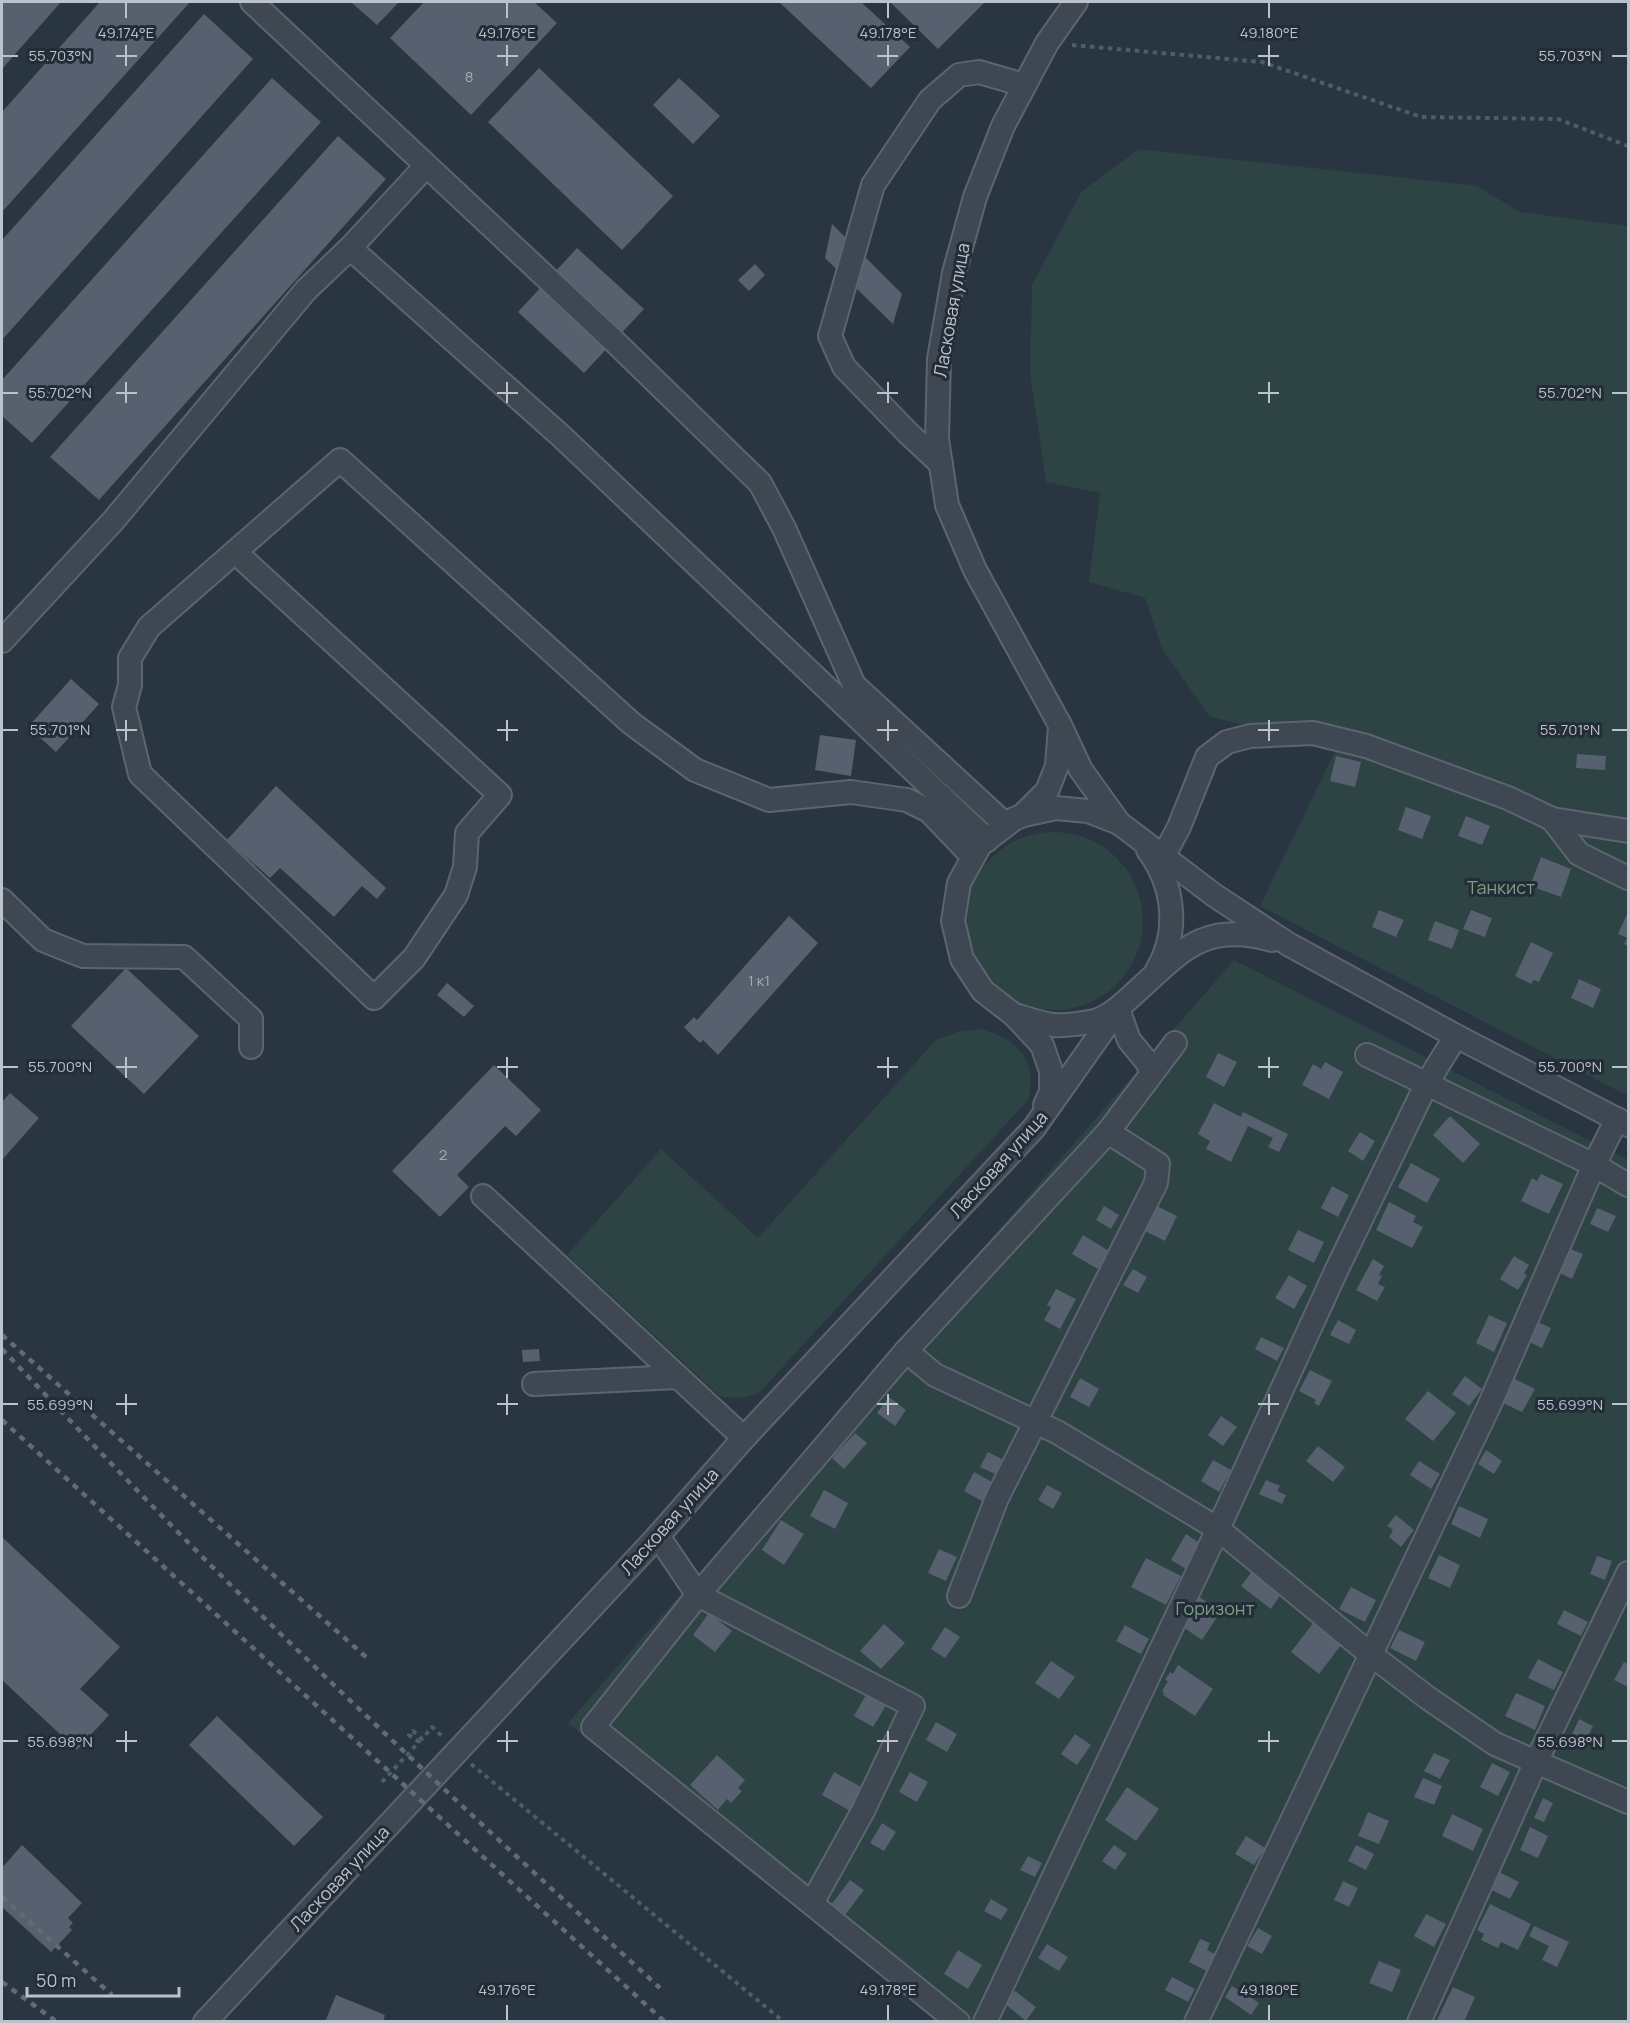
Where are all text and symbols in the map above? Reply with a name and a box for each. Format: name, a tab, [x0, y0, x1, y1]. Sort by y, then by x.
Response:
text: 49.174°E	[98, 22, 154, 43]
text: 49.176°E	[478, 22, 536, 43]
text: 49.178°E	[859, 22, 917, 43]
text: 49.180°E	[1240, 22, 1298, 43]
text: 55.703°N	[28, 45, 92, 66]
text: 55.703°N	[1538, 45, 1602, 66]
house number: 8	[465, 66, 473, 87]
street label: Ласковая улица	[927, 241, 975, 379]
text: 55.702°N	[28, 382, 92, 403]
text: 55.702°N	[1538, 382, 1602, 403]
text: 55.701°N	[30, 719, 90, 740]
text: 55.701°N	[1540, 719, 1600, 740]
park label: Танкист	[1467, 875, 1535, 899]
house number: 1 к1	[748, 970, 770, 991]
text: 55.700°N	[28, 1056, 92, 1077]
text: 55.700°N	[1538, 1056, 1602, 1077]
street label: Ласковая улица	[944, 1105, 1052, 1223]
house number: 2	[439, 1144, 447, 1165]
text: 55.699°N	[27, 1394, 93, 1415]
text: 55.699°N	[1537, 1394, 1603, 1415]
street label: Ласковая улица	[615, 1462, 723, 1580]
park label: Горизонт	[1175, 1596, 1255, 1620]
text: 55.698°N	[27, 1731, 93, 1752]
text: 55.698°N	[1537, 1731, 1603, 1752]
street label: Ласковая улица	[284, 1820, 394, 1936]
scale bar	[27, 1960, 178, 1998]
text: 50 m	[36, 1968, 76, 1992]
text: 49.176°E	[478, 1979, 536, 2000]
text: 49.178°E	[859, 1979, 917, 2000]
text: 49.180°E	[1240, 1979, 1298, 2000]

